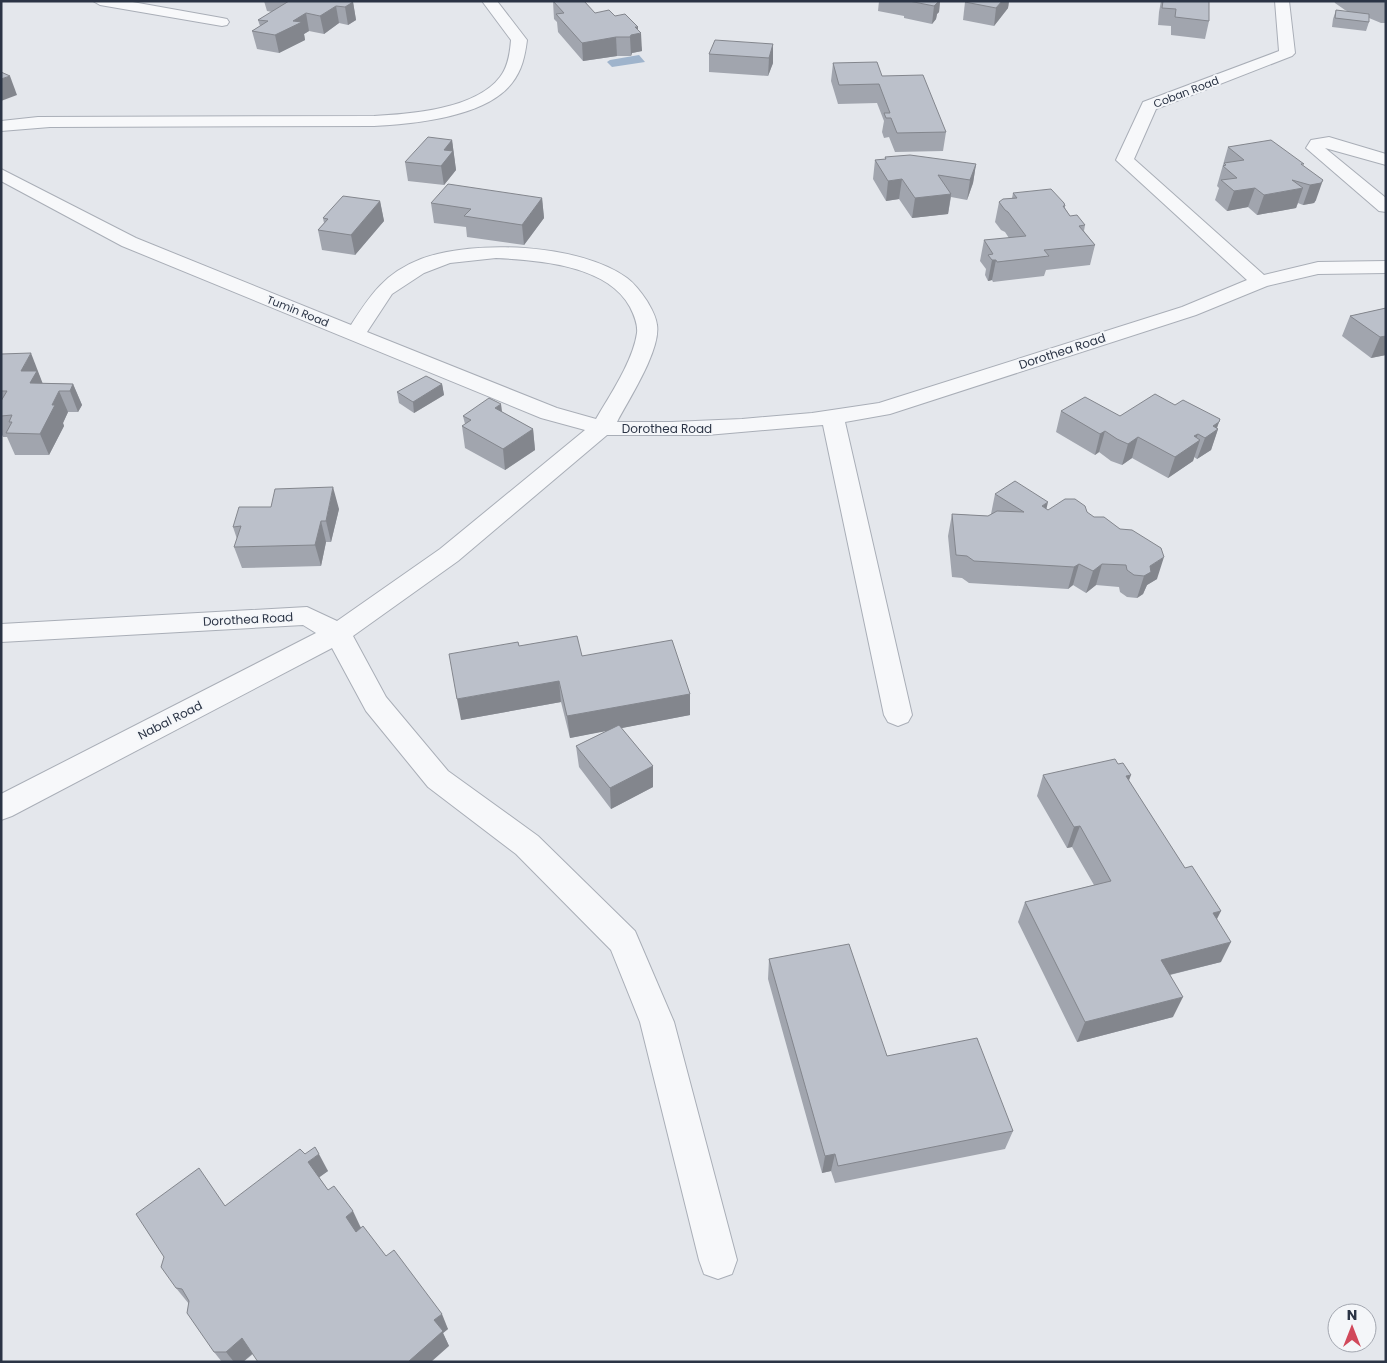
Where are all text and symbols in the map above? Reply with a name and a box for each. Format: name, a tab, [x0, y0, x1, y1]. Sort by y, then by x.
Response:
street label: Coban Road	[1151, 72, 1221, 112]
street label: Tumin Road	[265, 291, 331, 331]
street label: Dorothea Road	[1016, 329, 1108, 373]
street label: Dorothea Road	[622, 420, 712, 437]
street label: Dorothea Road	[202, 608, 294, 630]
street label: Nabal Road	[135, 697, 205, 743]
north arrow	[1327, 1303, 1377, 1353]
text: N	[1347, 1305, 1357, 1325]

